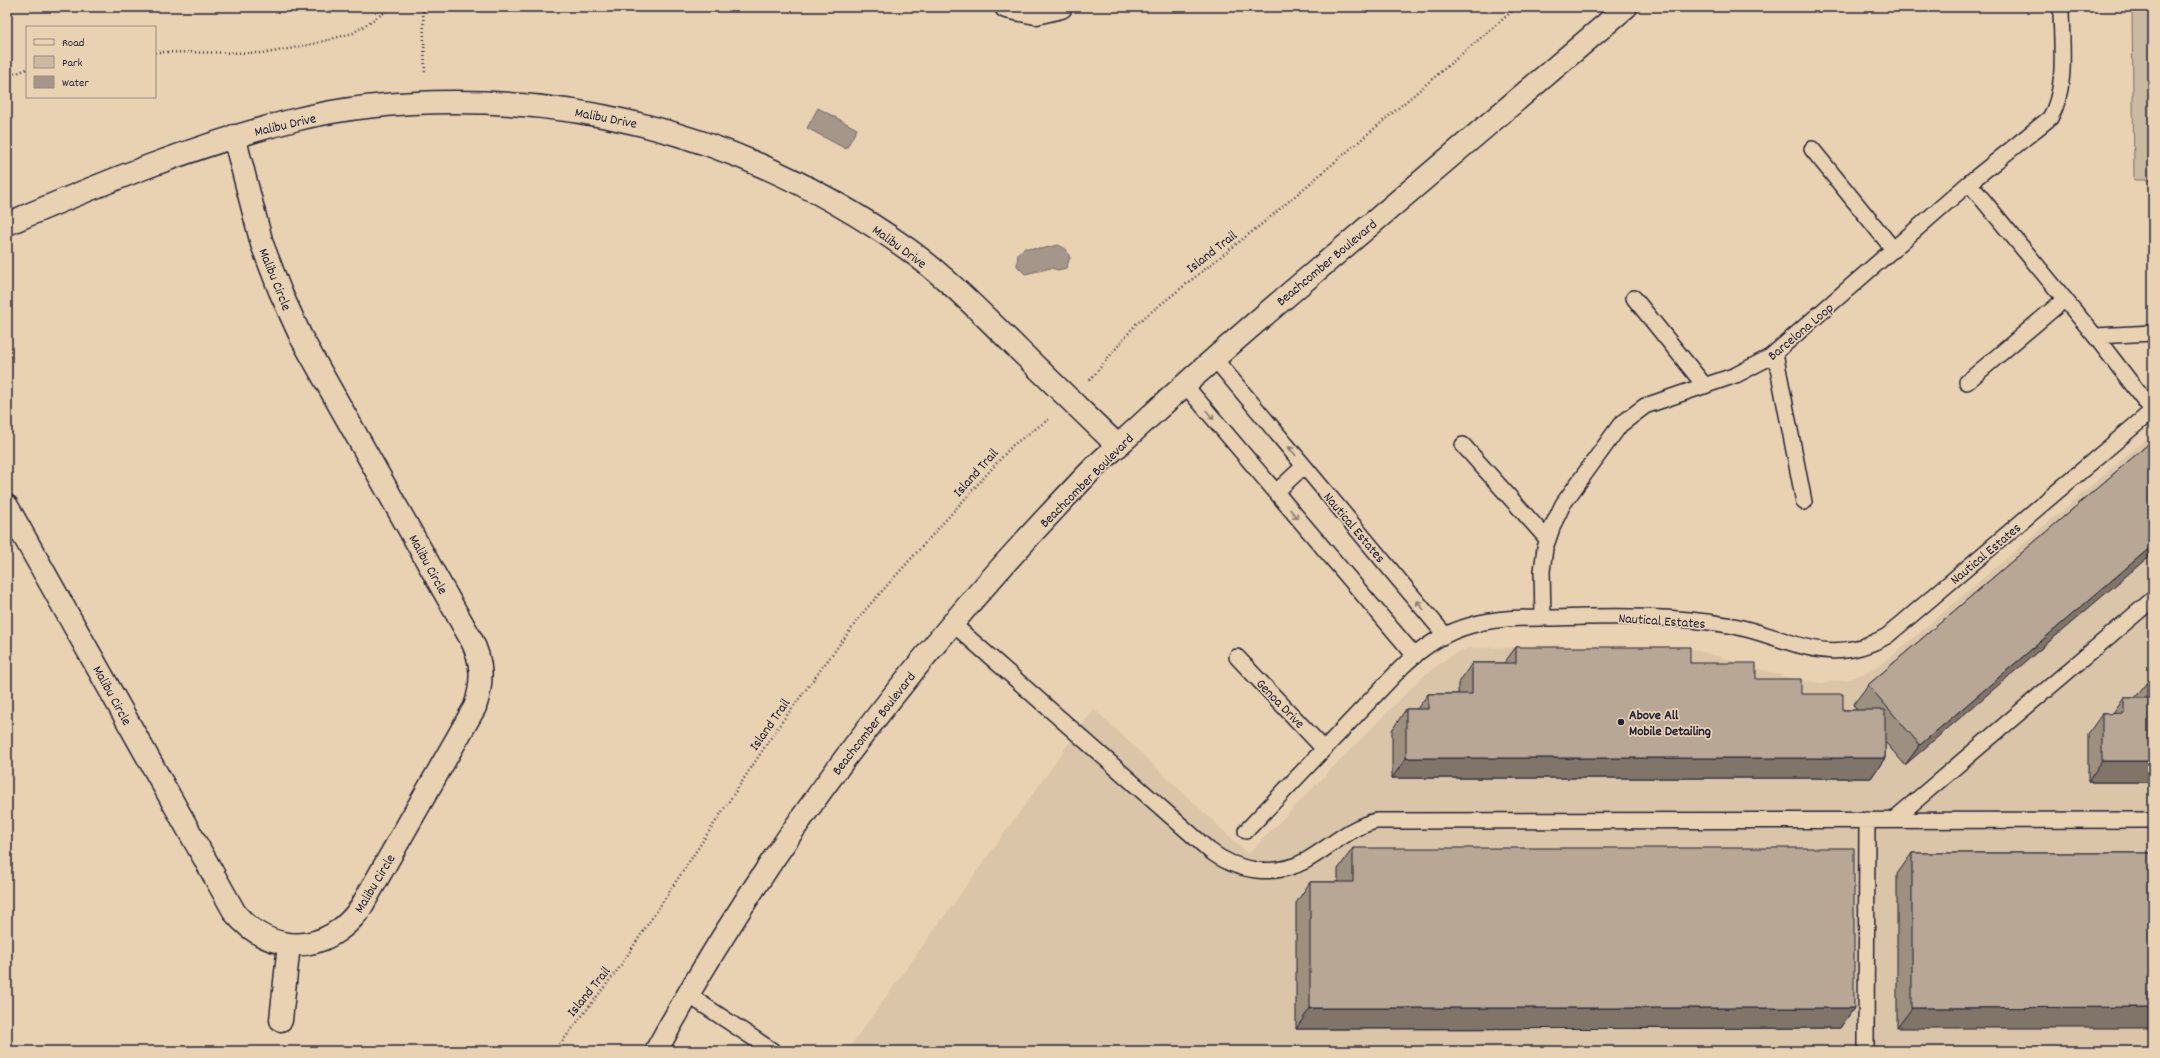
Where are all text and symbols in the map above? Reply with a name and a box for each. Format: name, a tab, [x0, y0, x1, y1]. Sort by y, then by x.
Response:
legend	[26, 26, 156, 98]
text: Road	[62, 35, 84, 52]
text: Park	[62, 55, 83, 72]
text: Water	[62, 75, 89, 92]
street label: Malibu Drive	[573, 103, 638, 135]
street label: Malibu Drive	[253, 109, 318, 143]
street label: Beachcomber Boulevard	[1273, 215, 1382, 312]
street label: Malibu Drive	[867, 221, 930, 274]
street label: Island Trail	[1183, 226, 1242, 279]
street label: Malibu Circle	[253, 246, 296, 314]
street label: Barcelona Loop	[1764, 299, 1839, 366]
one-way arrow	[1205, 409, 1214, 420]
street label: Beachcomber Boulevard	[1036, 430, 1139, 533]
street label: Island Trail	[949, 444, 1004, 502]
one-way arrow	[1288, 446, 1297, 457]
street label: Nautical Estates	[1318, 488, 1389, 568]
one-way arrow	[1289, 509, 1299, 519]
street label: Nautical Estates	[1946, 519, 2026, 590]
street label: Malibu Circle	[403, 531, 452, 599]
one-way arrow	[1416, 600, 1425, 610]
street label: Nautical Estates	[1618, 609, 1706, 635]
street label: Malibu Circle	[87, 662, 136, 730]
street label: Beachcomber Boulevard	[828, 668, 921, 780]
street label: Genoa Drive	[1251, 675, 1309, 734]
street label: Island Trail	[745, 694, 796, 755]
place label: Above All Mobile Detailing	[1629, 706, 1711, 742]
marker: Above All Mobile Detailing	[1616, 717, 1626, 727]
street label: Malibu Circle	[350, 851, 401, 917]
street label: Island Trail	[563, 962, 617, 1022]

